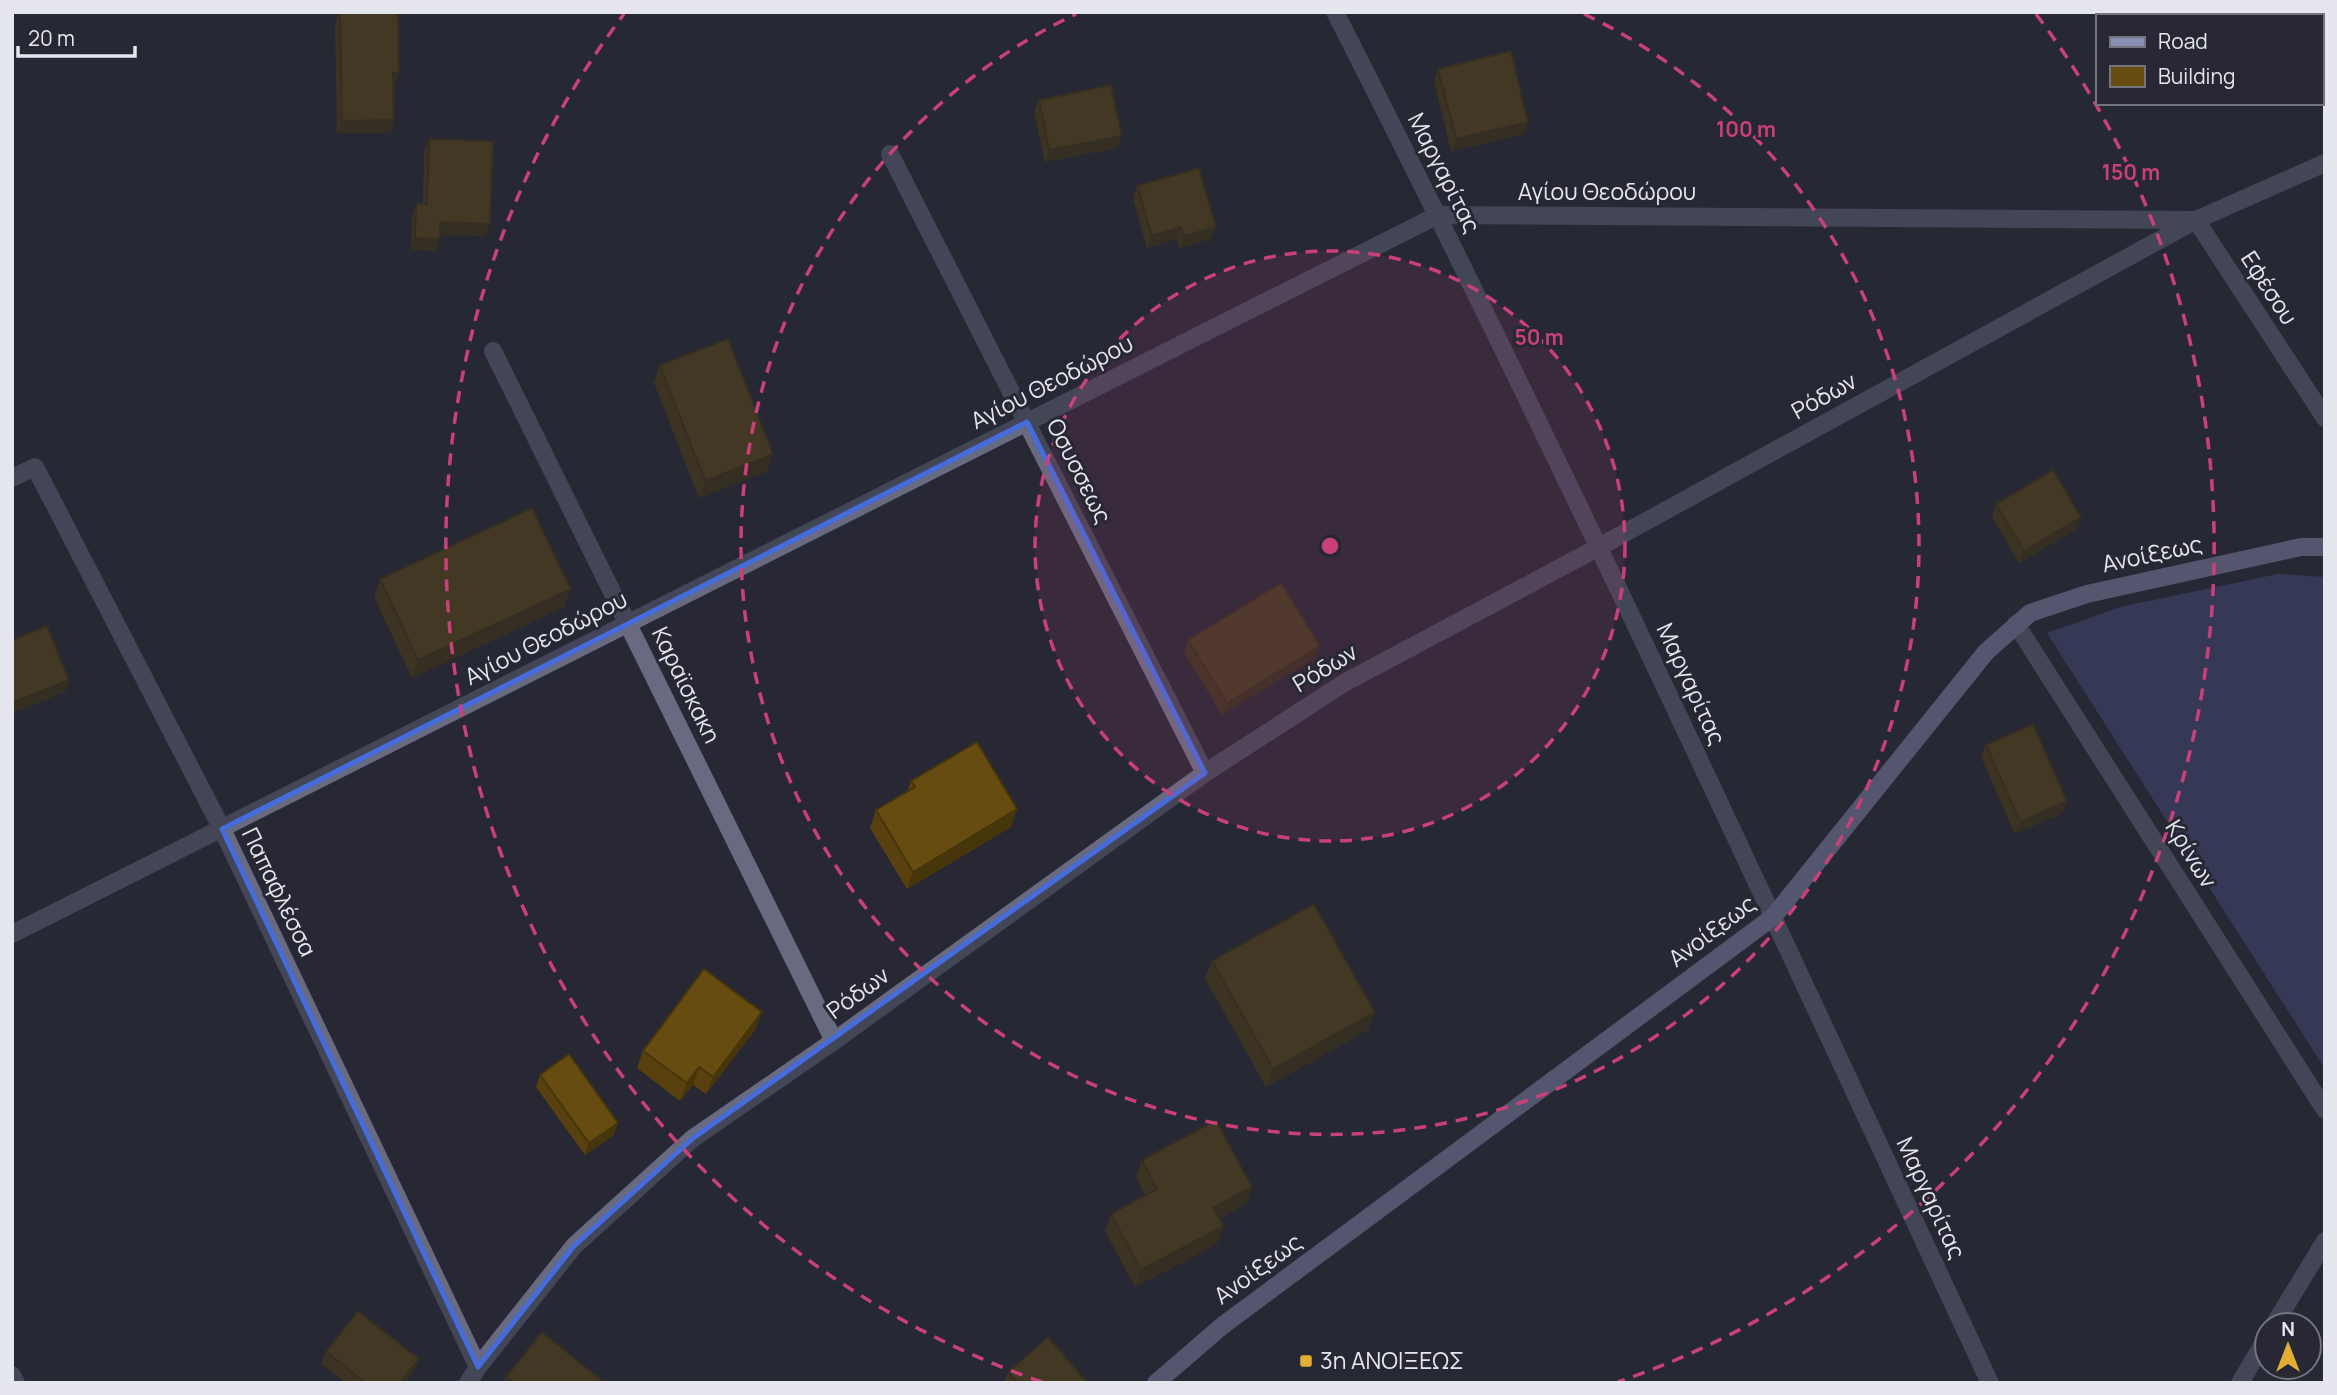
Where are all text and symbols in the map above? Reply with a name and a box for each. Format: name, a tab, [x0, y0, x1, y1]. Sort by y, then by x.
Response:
scale bar	[18, 14, 135, 58]
legend	[2096, 14, 2323, 105]
text: 20 m	[28, 24, 75, 52]
text: Road	[2158, 27, 2208, 55]
text: Building	[2158, 62, 2235, 90]
street label: Μαργαρίτας	[1401, 107, 1489, 238]
text: 100 m	[1716, 115, 1776, 143]
text: 150 m	[2102, 158, 2160, 186]
street label: Αγίου Θεοδώρου	[1518, 175, 1696, 207]
street label: Εφέσου	[2234, 244, 2306, 331]
text: 50 m	[1514, 323, 1564, 351]
street label: Αγίου Θεοδώρου	[965, 326, 1138, 436]
street label: Ρόδων	[1785, 364, 1862, 426]
street label: Οσυσσεως	[1040, 413, 1120, 529]
street label: Ανοίξεως	[2099, 527, 2205, 579]
centre of rings	[1318, 534, 1342, 558]
street label: Αγίου Θεοδώρου	[459, 582, 632, 692]
street label: Μαργαρίτας	[1650, 617, 1734, 750]
street label: Καραϊσκακη	[645, 621, 729, 748]
street label: Ρόδων	[1286, 635, 1363, 699]
street label: Κρίνων	[2158, 813, 2225, 894]
street label: Παπαφλέσσα	[235, 822, 325, 961]
street label: Ανοίξεως	[1661, 887, 1762, 974]
street label: Ρόδων	[820, 958, 895, 1026]
street label: Μαργαρίτας	[1890, 1131, 1974, 1264]
street label: Ανοίξεως	[1207, 1225, 1308, 1311]
north arrow	[2253, 1311, 2323, 1381]
text: N	[2281, 1316, 2295, 1342]
place label: 3η ΑΝΟΙΞΕΩΣ	[1320, 1344, 1464, 1376]
marker: 3η ΑΝΟΙΞΕΩΣ	[1298, 1353, 1314, 1369]

